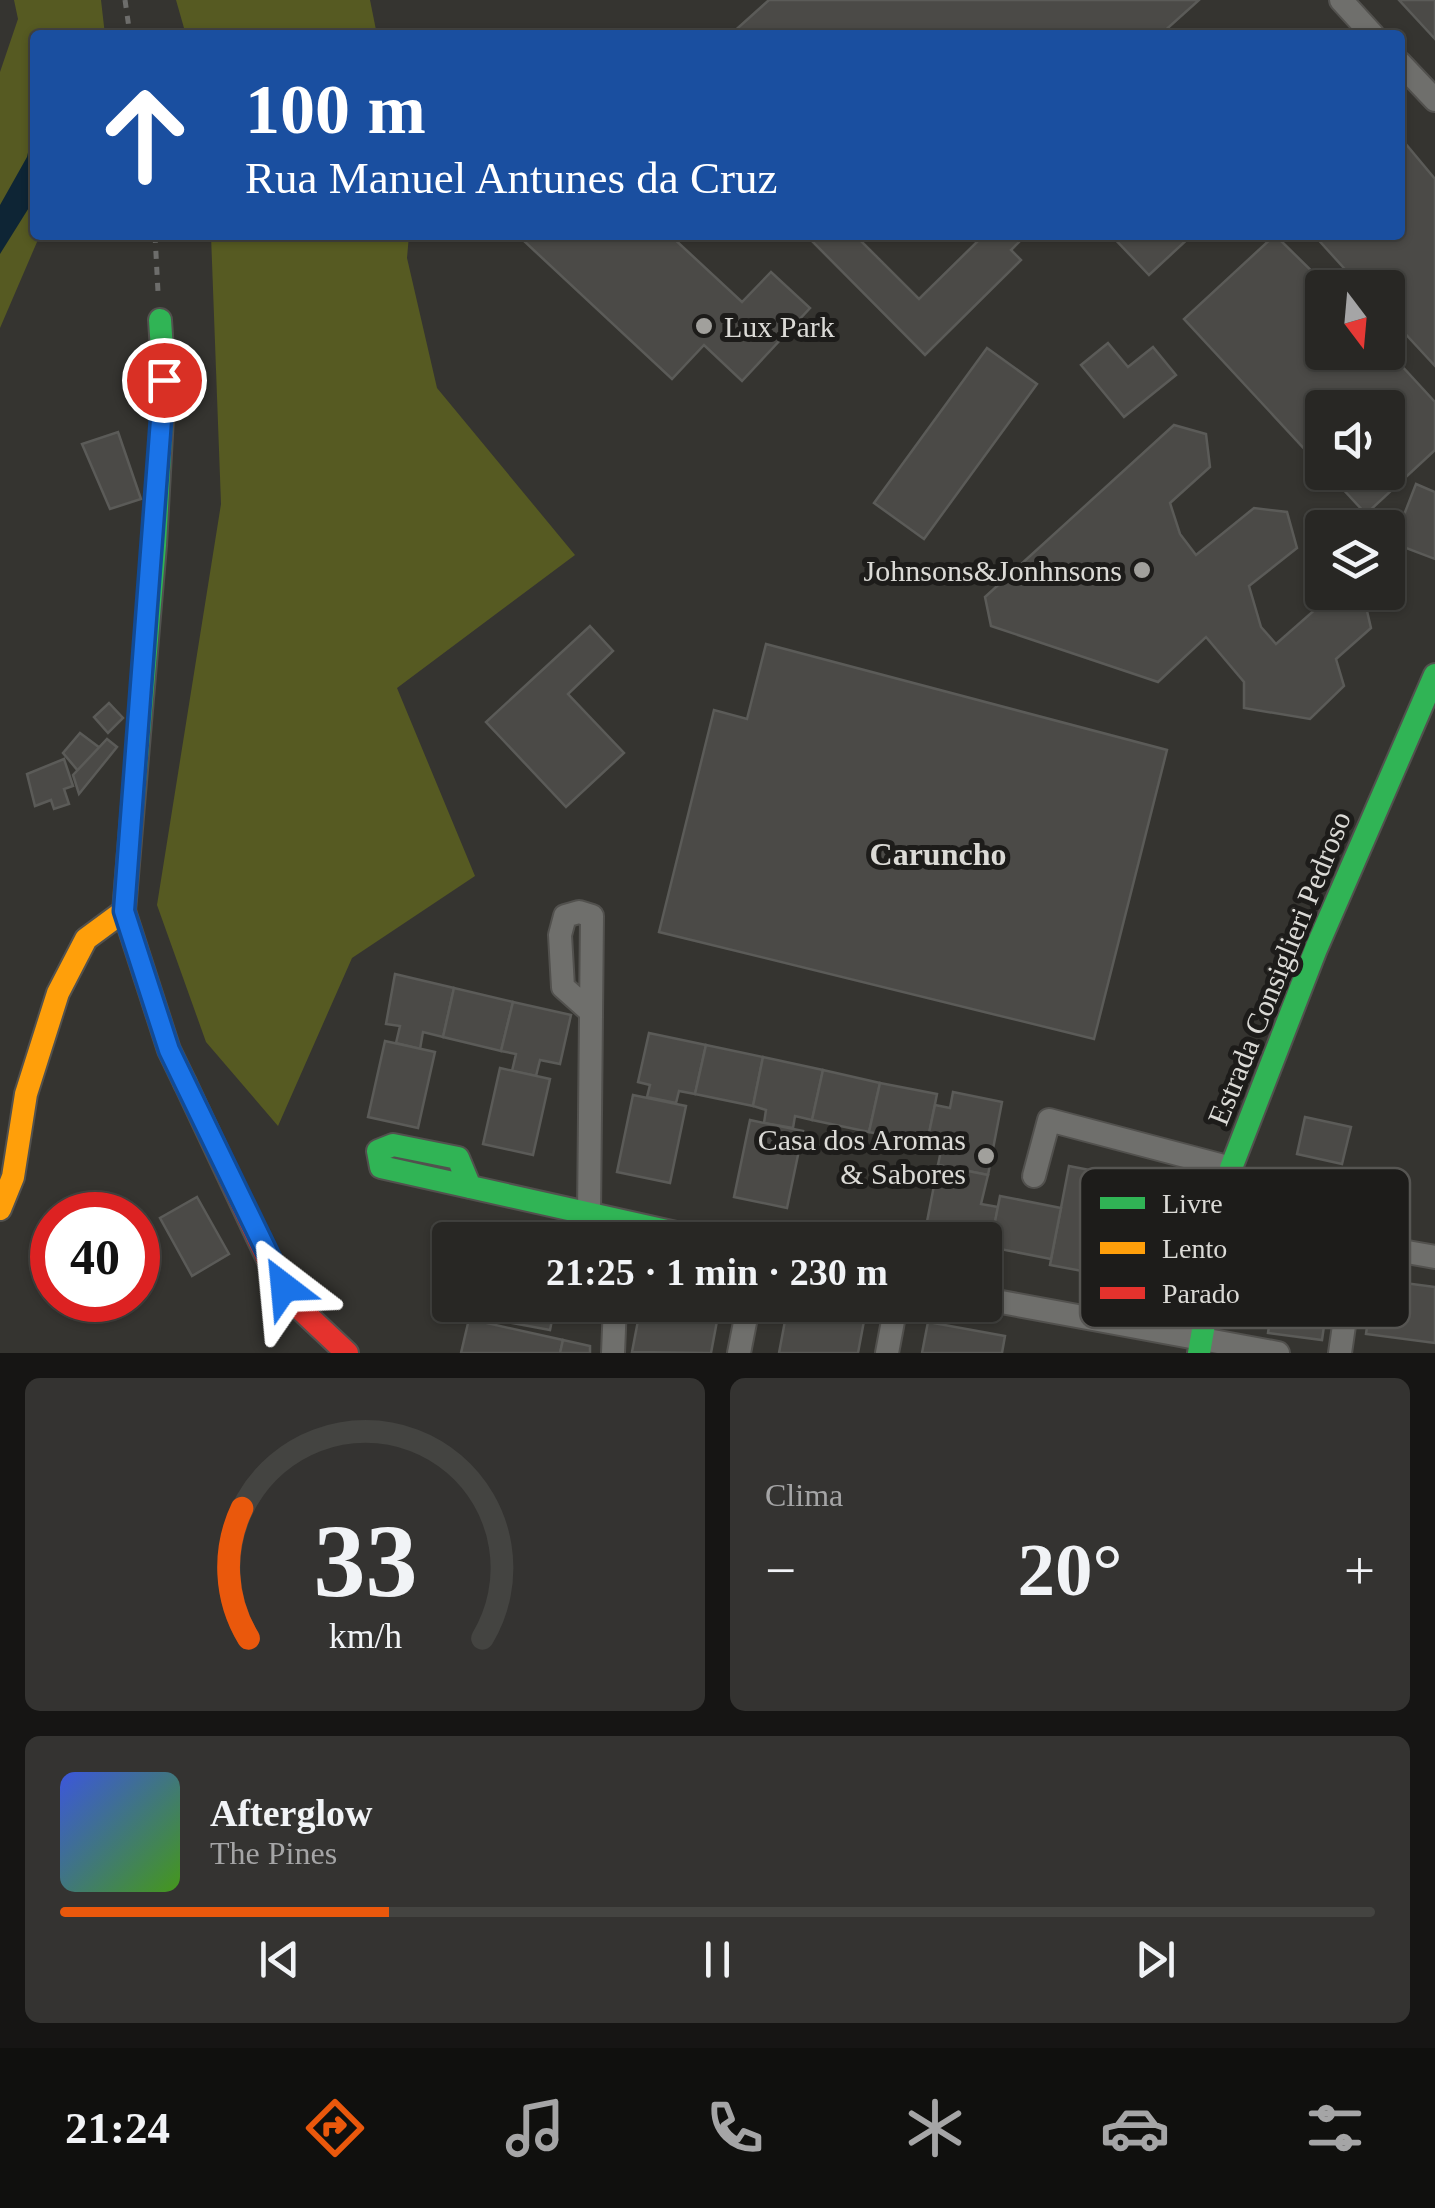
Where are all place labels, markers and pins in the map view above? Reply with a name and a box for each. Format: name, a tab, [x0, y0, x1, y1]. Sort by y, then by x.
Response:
place label: Lux Park	[724, 310, 835, 343]
marker: Lux Park	[693, 315, 715, 337]
pin	[122, 338, 207, 423]
place label: Johnsons&Jonhnsons	[864, 554, 1122, 587]
marker: Johnsons&Jonhnsons	[1131, 559, 1153, 581]
place label: Casa dos Aromas & Sabores	[758, 1123, 966, 1190]
marker: Casa dos Aromas & Sabores	[975, 1145, 997, 1167]

